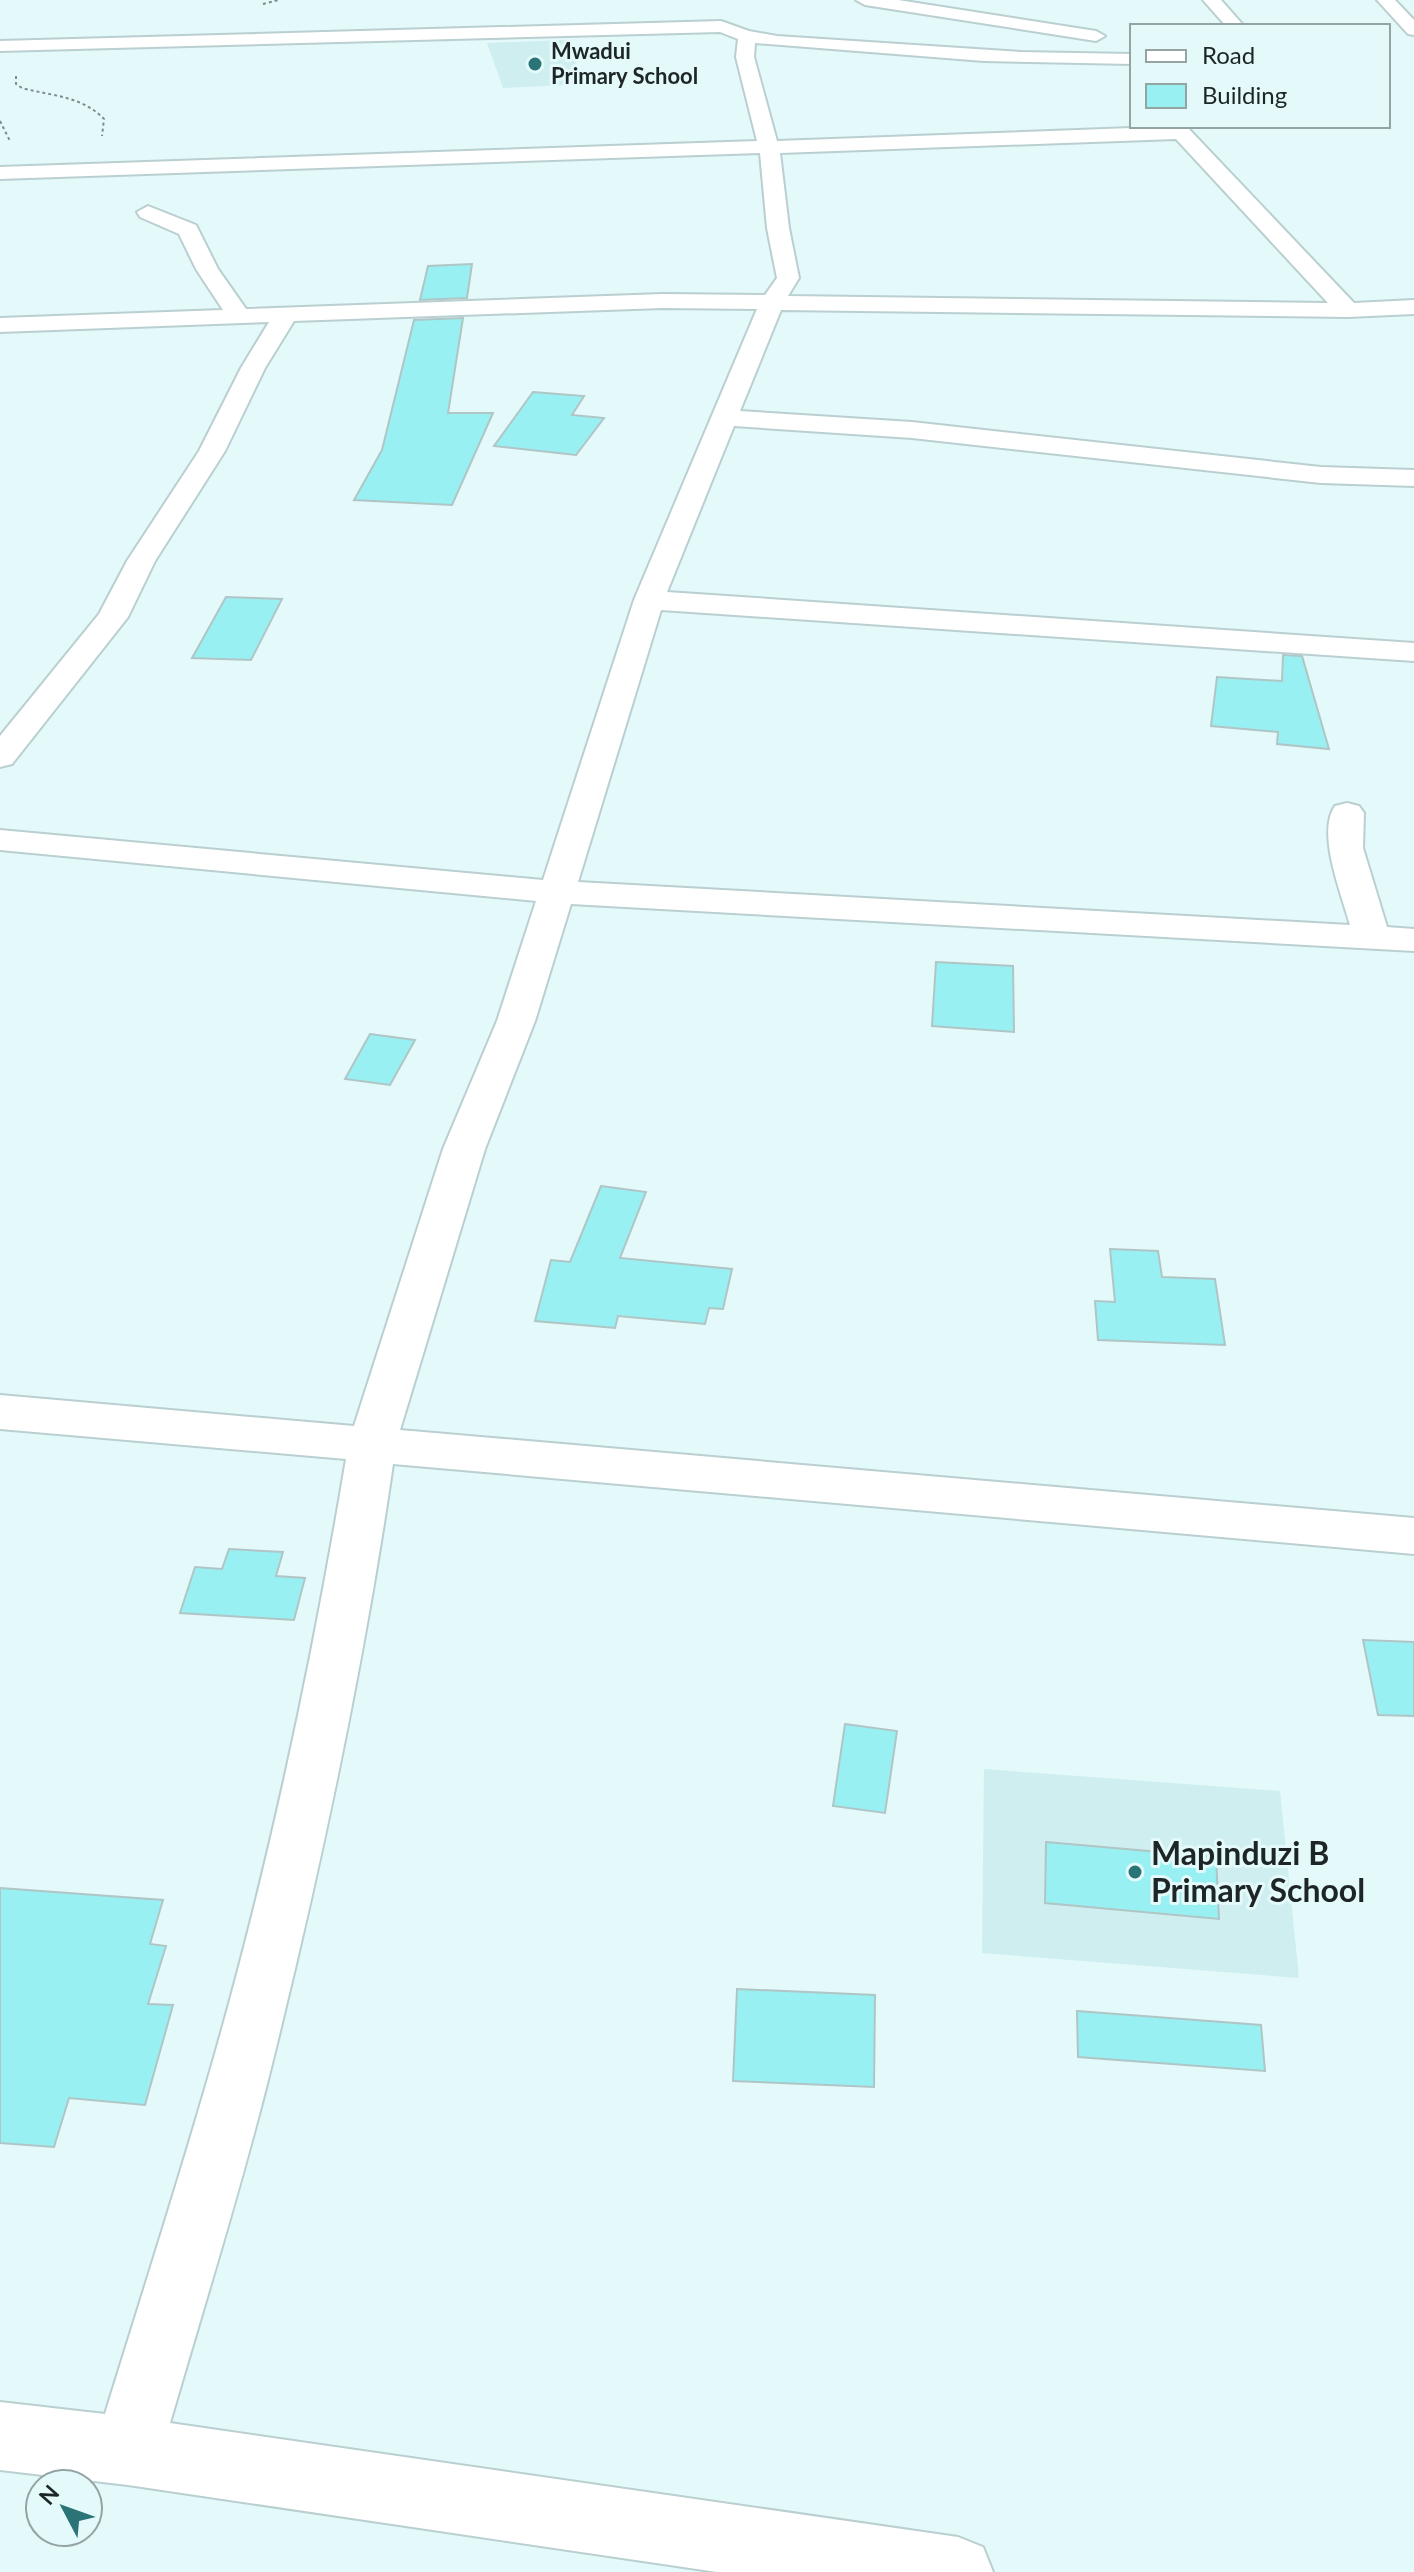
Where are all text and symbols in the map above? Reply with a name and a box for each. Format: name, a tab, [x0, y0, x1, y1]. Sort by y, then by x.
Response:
legend	[1130, 24, 1390, 128]
place label: Mwadui Primary School	[551, 37, 698, 89]
text: Road	[1202, 40, 1255, 69]
marker: Mwadui Primary School	[526, 55, 544, 73]
text: Building	[1202, 80, 1287, 109]
place label: Mapinduzi B Primary School	[1151, 1833, 1365, 1909]
marker: Mapinduzi B Primary School	[1126, 1863, 1144, 1881]
north arrow	[24, 2468, 104, 2548]
text: N	[33, 2479, 64, 2510]

